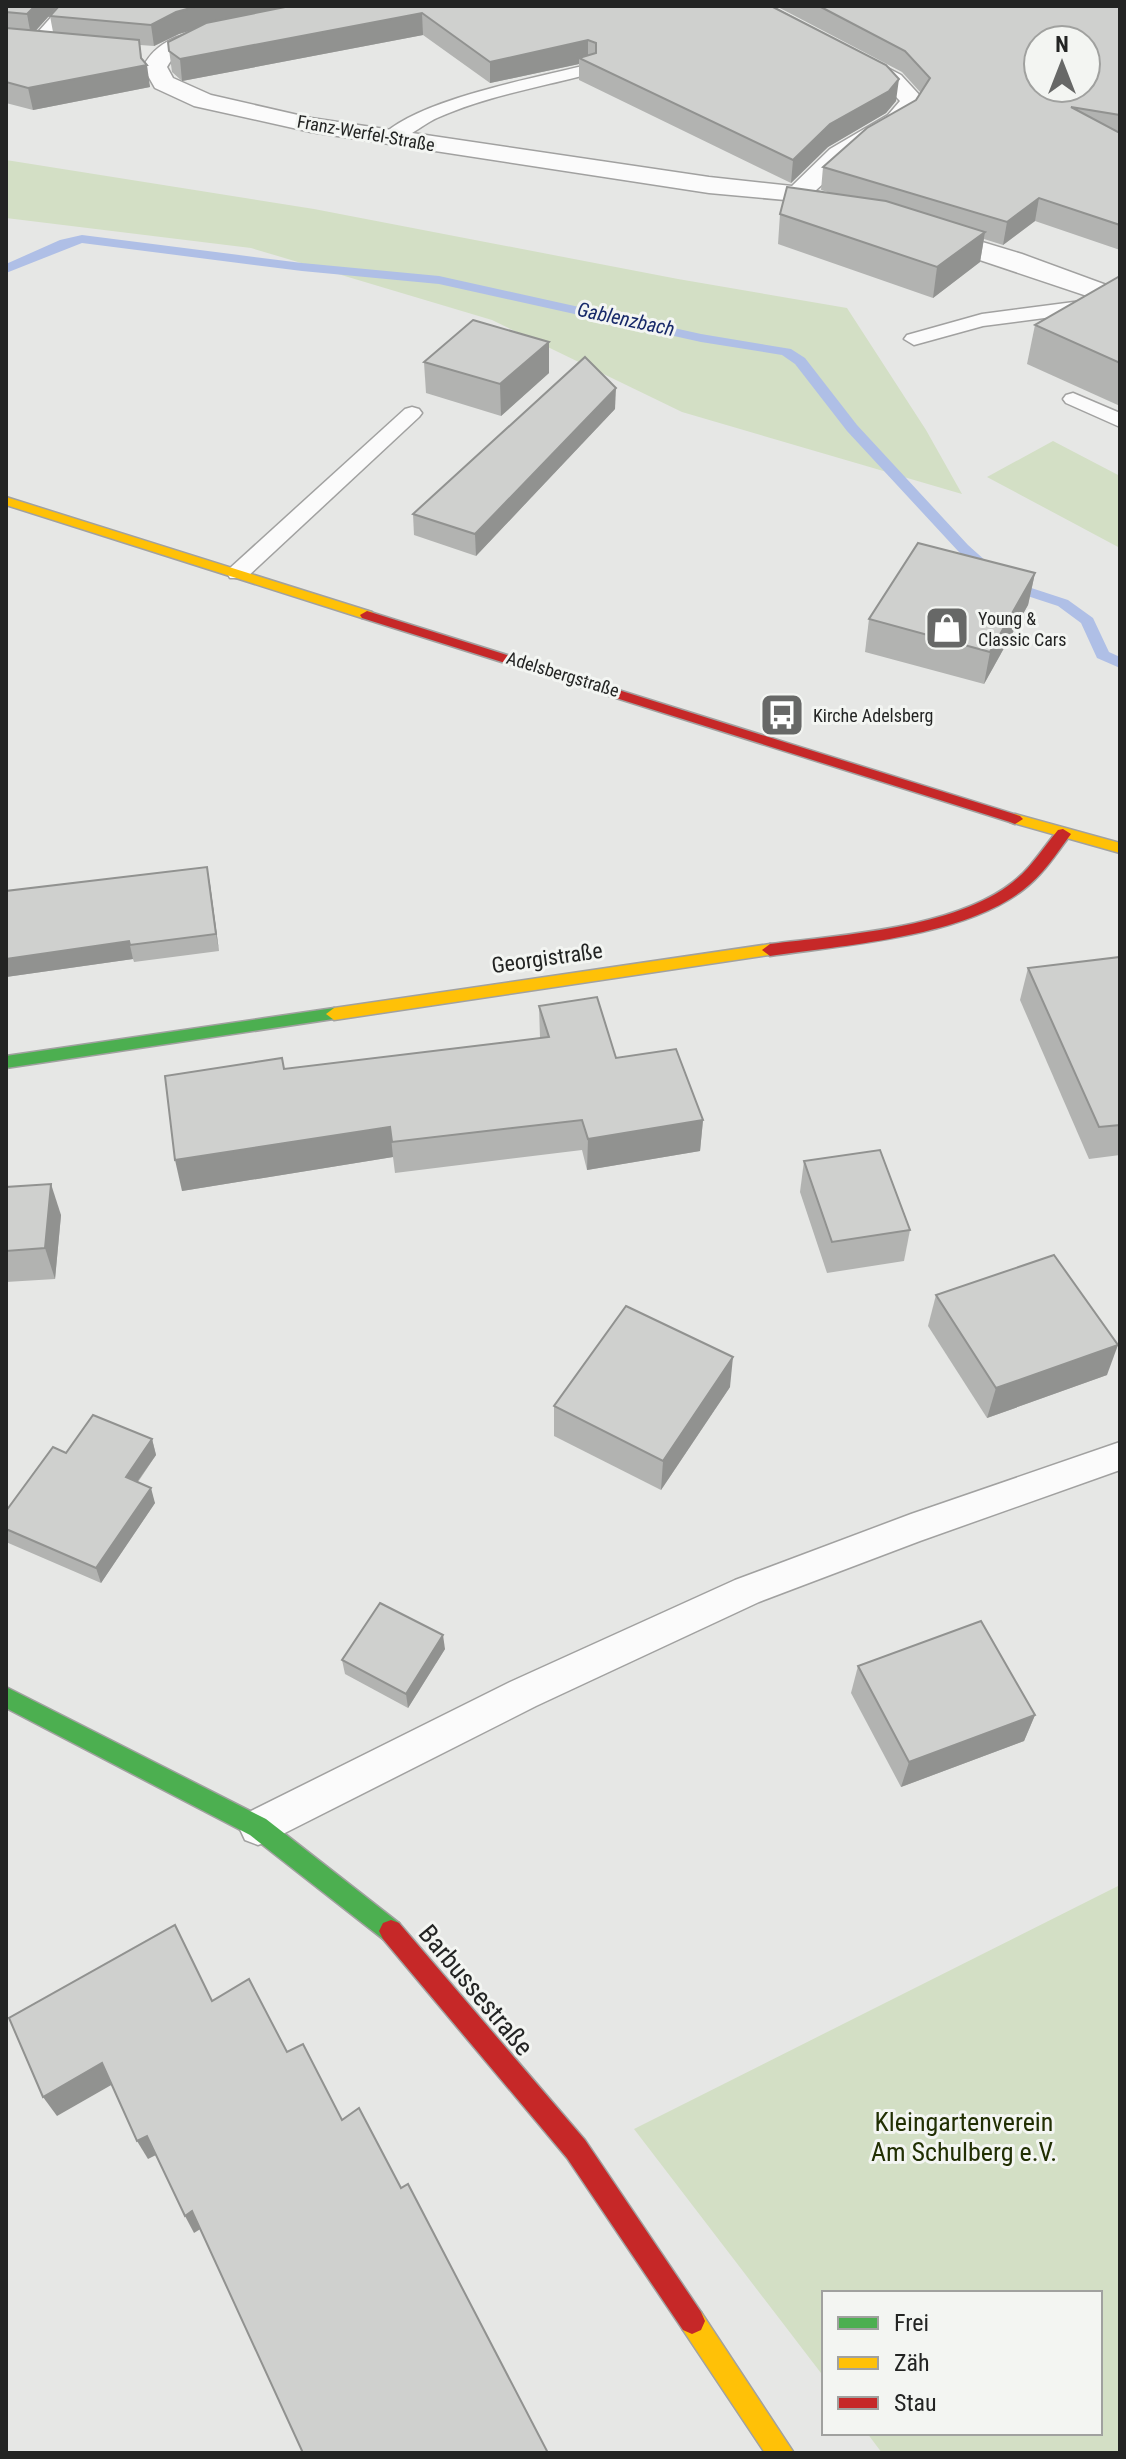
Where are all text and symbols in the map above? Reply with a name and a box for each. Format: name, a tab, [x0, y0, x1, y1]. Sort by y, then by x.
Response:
north arrow	[1022, 24, 1102, 104]
text: N	[1055, 32, 1069, 57]
street label: Franz-Werfel-Straße	[295, 111, 437, 155]
water label: Gablenzbach	[575, 297, 677, 341]
shop icon: Young & Classic Cars	[923, 604, 971, 652]
place label: Young & Classic Cars	[978, 608, 1066, 650]
street label: Adelsbergstraße	[504, 647, 622, 701]
bus stop icon: Kirche Adelsberg	[758, 691, 806, 739]
place label: Kirche Adelsberg	[813, 705, 933, 726]
street label: Georgistraße	[490, 938, 604, 978]
street label: Barbussestraße	[413, 1919, 539, 2061]
park label: Kleingartenverein Am Schulberg e.V.	[871, 2107, 1057, 2167]
legend	[822, 2291, 1102, 2435]
text: Frei	[894, 2309, 929, 2337]
text: Zäh	[894, 2349, 930, 2377]
text: Stau	[894, 2389, 937, 2417]

